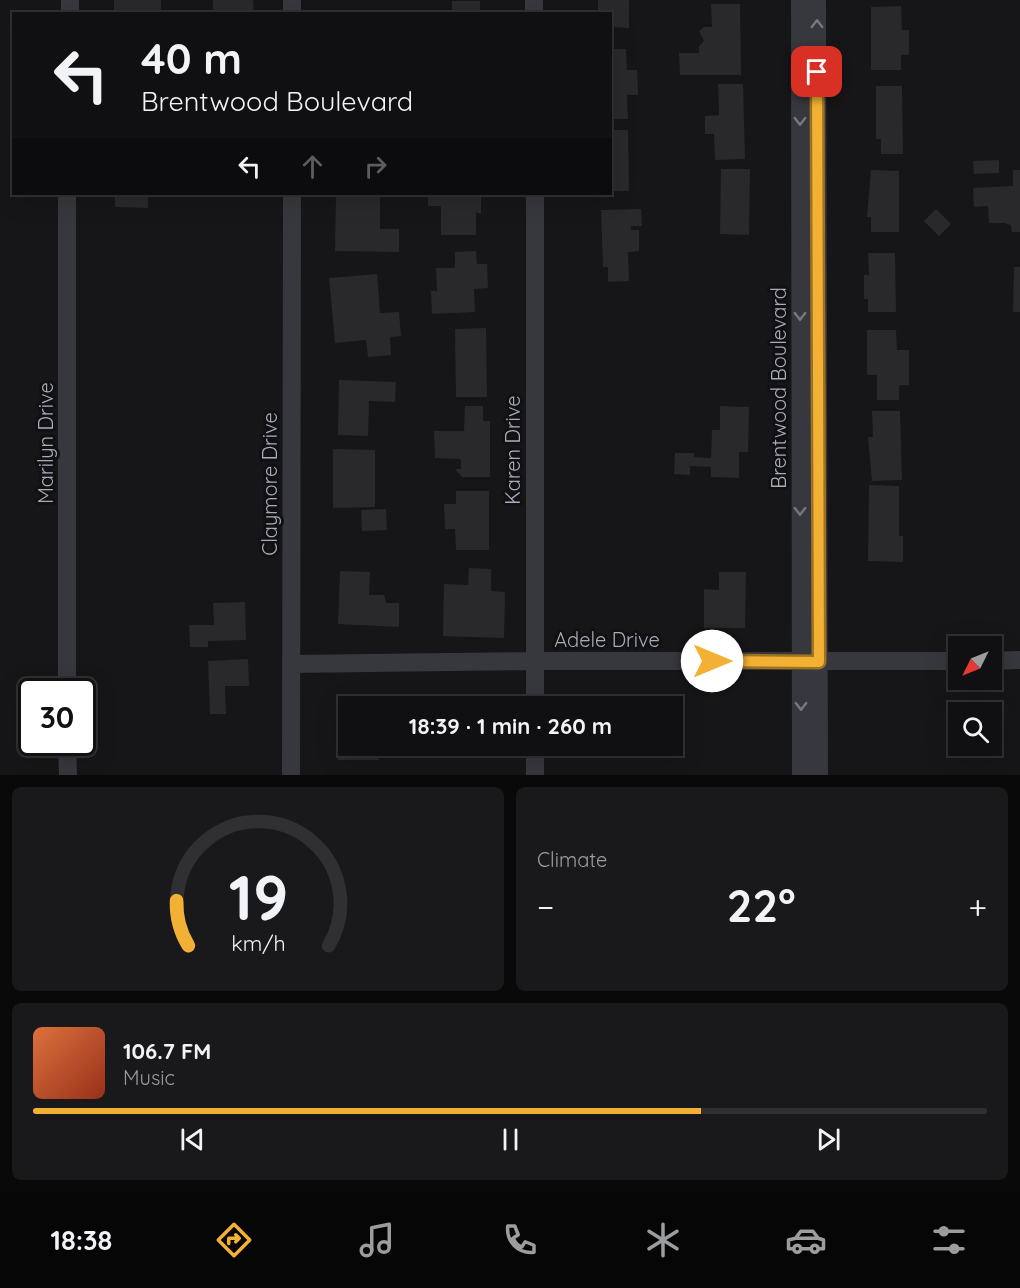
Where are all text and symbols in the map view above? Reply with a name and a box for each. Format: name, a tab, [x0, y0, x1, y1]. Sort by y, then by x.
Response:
one-way arrow	[811, 19, 823, 28]
text: 40 m	[141, 32, 242, 85]
icon: left	[42, 36, 120, 114]
pin	[791, 46, 842, 97]
icon: arrive	[800, 55, 833, 88]
text: Brentwood Boulevard	[141, 84, 413, 118]
one-way arrow	[794, 117, 806, 126]
icon: left	[233, 150, 266, 183]
icon: ahead	[296, 150, 329, 183]
icon: right	[359, 150, 392, 183]
street label: Brentwood Boulevard	[766, 287, 791, 489]
one-way arrow	[794, 312, 806, 321]
street label: Marilyn Drive	[33, 382, 58, 504]
street label: Karen Drive	[500, 395, 525, 505]
street label: Claymore Drive	[257, 412, 282, 556]
one-way arrow	[794, 507, 806, 516]
street label: Adele Drive	[554, 627, 660, 652]
position arrow	[680, 629, 744, 693]
north arrow	[948, 636, 1002, 690]
map controls	[948, 636, 1002, 756]
speed limit sign: 30	[18, 678, 96, 756]
one-way arrow	[795, 702, 807, 711]
button: search	[948, 702, 1002, 756]
text: 18:39 · 1 min · 260 m	[409, 712, 612, 740]
text: Climate	[537, 847, 607, 872]
text: 19	[228, 858, 288, 936]
text: 22°	[727, 877, 796, 933]
text: −	[537, 886, 554, 927]
text: +	[968, 886, 987, 927]
text: km/h	[231, 930, 285, 956]
text: 106.7 FM	[123, 1037, 211, 1065]
text: Music	[123, 1065, 175, 1090]
icon: previous	[176, 1123, 209, 1156]
icon: pause	[494, 1123, 527, 1156]
icon: next	[812, 1123, 845, 1156]
icon: directions	[213, 1219, 255, 1261]
icon: music	[356, 1219, 398, 1261]
icon: phone	[499, 1219, 541, 1261]
icon: climate	[642, 1219, 684, 1261]
icon: car	[785, 1219, 827, 1261]
icon: filters	[928, 1219, 970, 1261]
text: 18:38	[50, 1223, 112, 1257]

